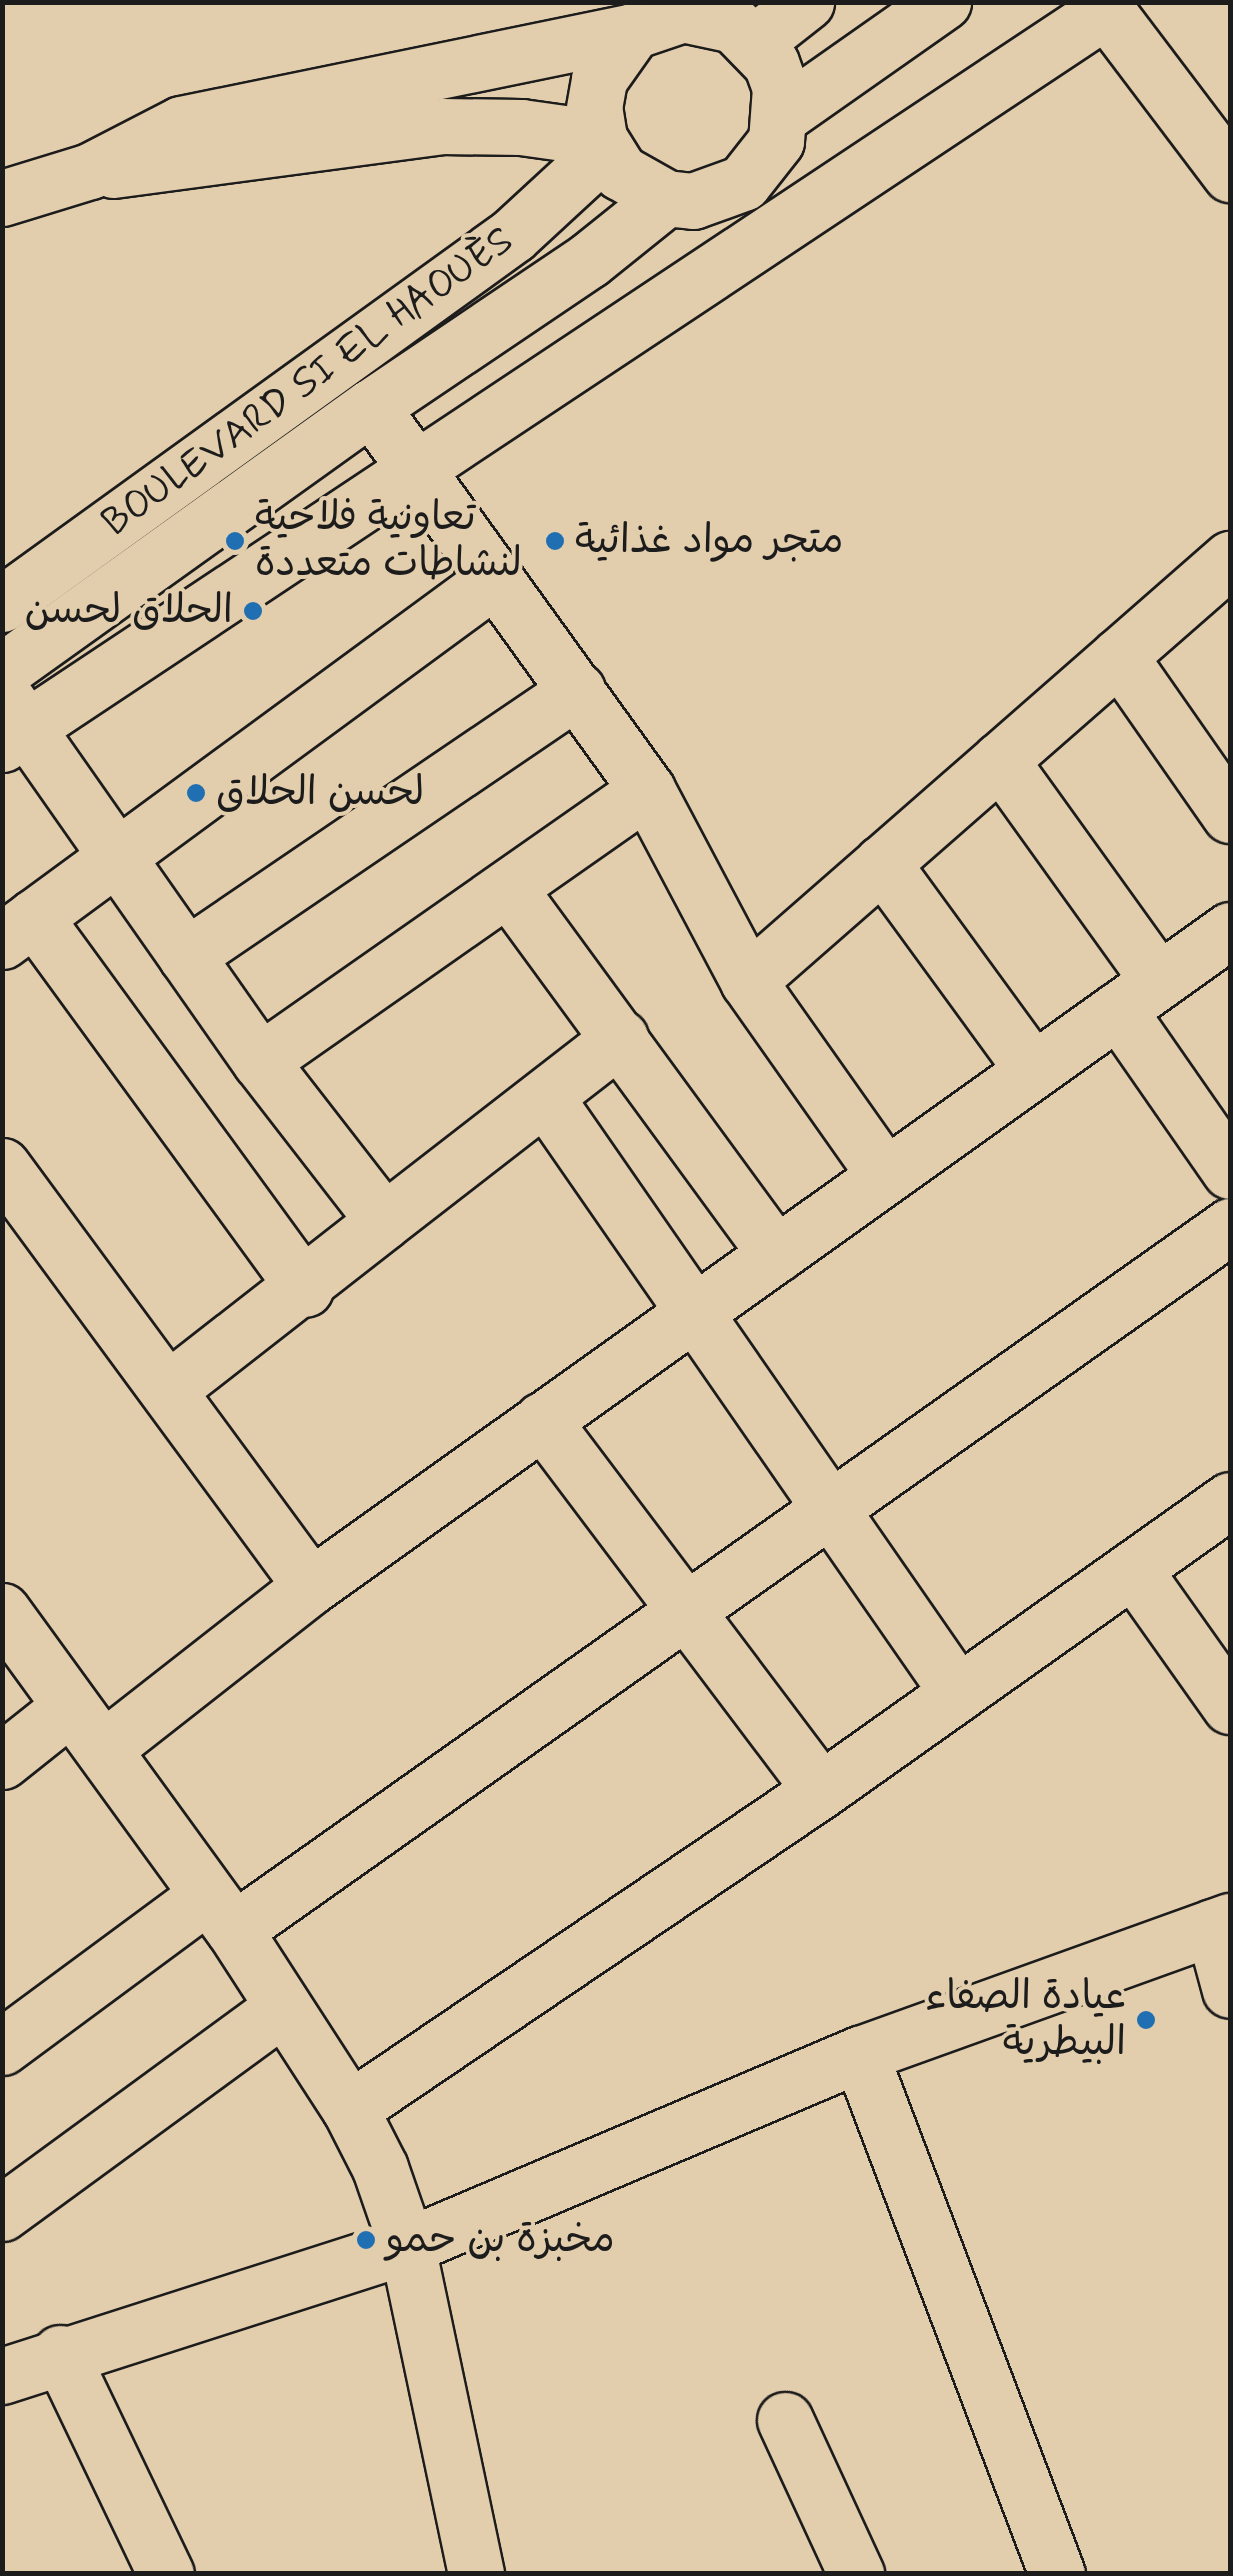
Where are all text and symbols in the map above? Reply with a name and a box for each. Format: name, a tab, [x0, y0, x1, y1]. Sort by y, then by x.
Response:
street label: BOULEVARD SI EL HAOUÈS	[93, 217, 523, 547]
place label: تعاونية فلاحية لنشاطات متعددة	[255, 494, 522, 588]
place label: متجر مواد غذائية	[575, 517, 843, 565]
marker: تعاونية فلاحية لنشاطات متعددة	[224, 530, 246, 552]
marker: متجر مواد غذائية	[544, 530, 566, 552]
place label: الحلاق لحسن	[25, 587, 233, 635]
marker: الحلاق لحسن	[242, 600, 264, 622]
place label: لحسن الحلاق	[216, 769, 424, 817]
marker: لحسن الحلاق	[185, 782, 207, 804]
place label: عيادة الصفاء البيطرية	[925, 1973, 1126, 2067]
marker: عيادة الصفاء البيطرية	[1135, 2009, 1157, 2031]
place label: مخبزة بن حمو	[386, 2216, 615, 2264]
marker: مخبزة بن حمو	[355, 2229, 377, 2251]

